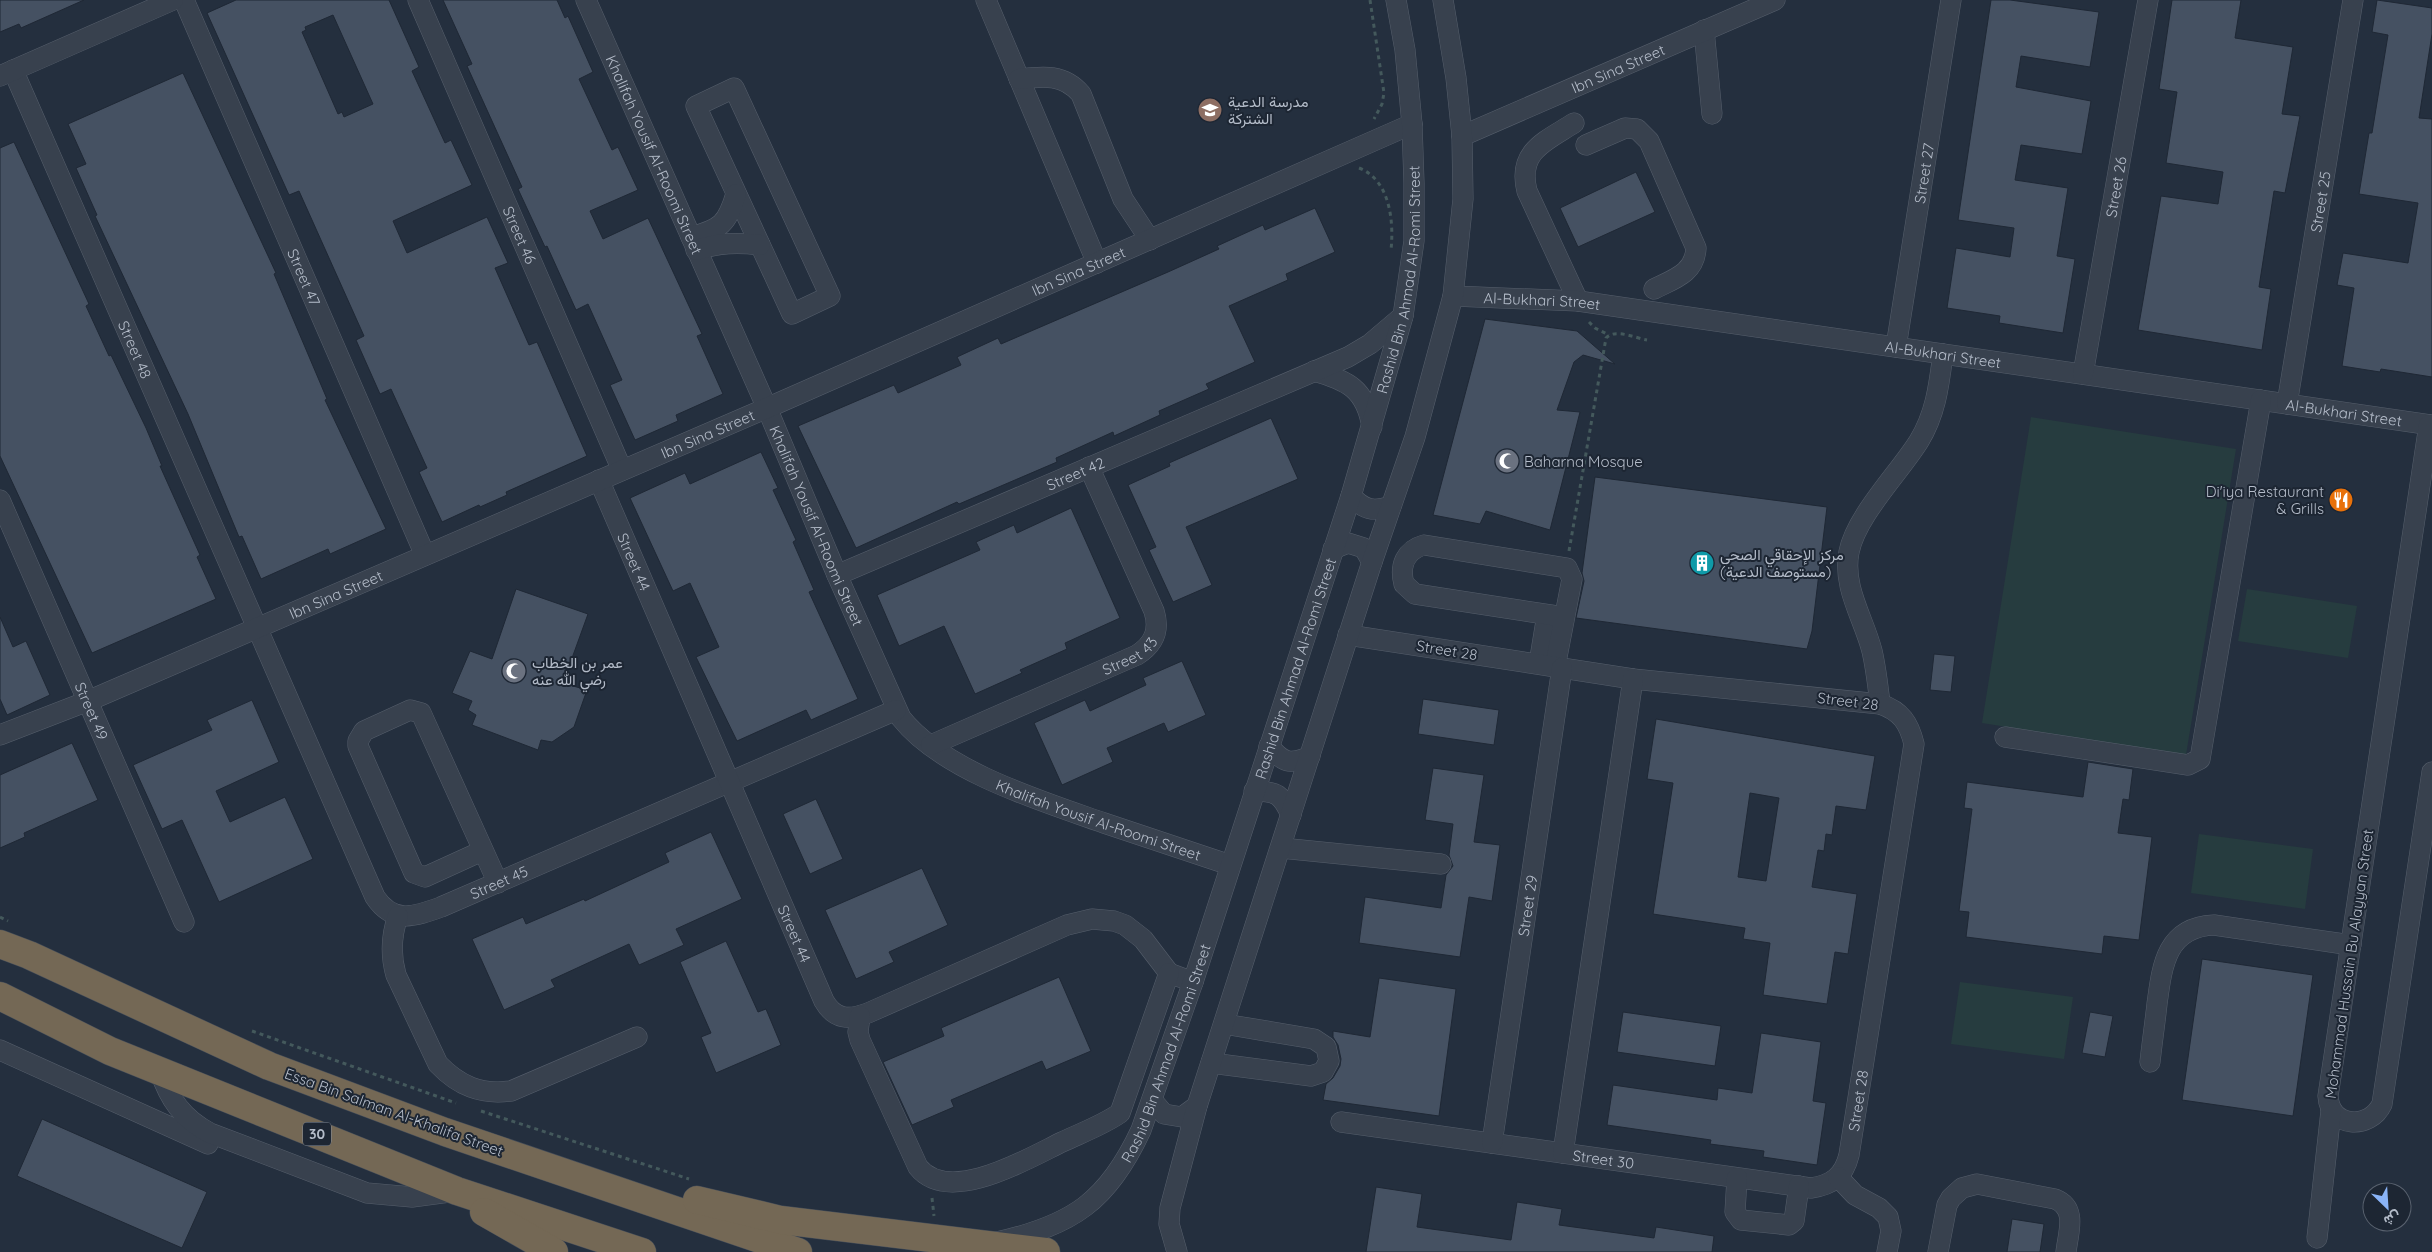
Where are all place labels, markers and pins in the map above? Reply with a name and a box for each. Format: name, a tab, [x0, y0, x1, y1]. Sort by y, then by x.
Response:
place label: مدرسة الدعية الشتركة	[1228, 92, 1308, 128]
school or university icon: مدرسة الدعية الشتركة	[1197, 97, 1223, 123]
mosque icon: Baharna Mosque	[1494, 448, 1520, 474]
place label: Baharna Mosque	[1524, 452, 1643, 471]
place label: Di'iya Restaurant & Grills	[2206, 482, 2324, 518]
restaurant icon: Di'iya Restaurant & Grills	[2328, 487, 2354, 513]
place label: مركز الإحقاقي الصحي (مستوصف الدعية)	[1720, 545, 1844, 581]
building icon: مركز الإحقاقي الصحي (مستوصف الدعية)	[1689, 550, 1715, 576]
place label: عمر بن الخطاب رضي الله عنه	[532, 653, 623, 693]
mosque icon: عمر بن الخطاب رضي الله عنه	[501, 658, 527, 684]

